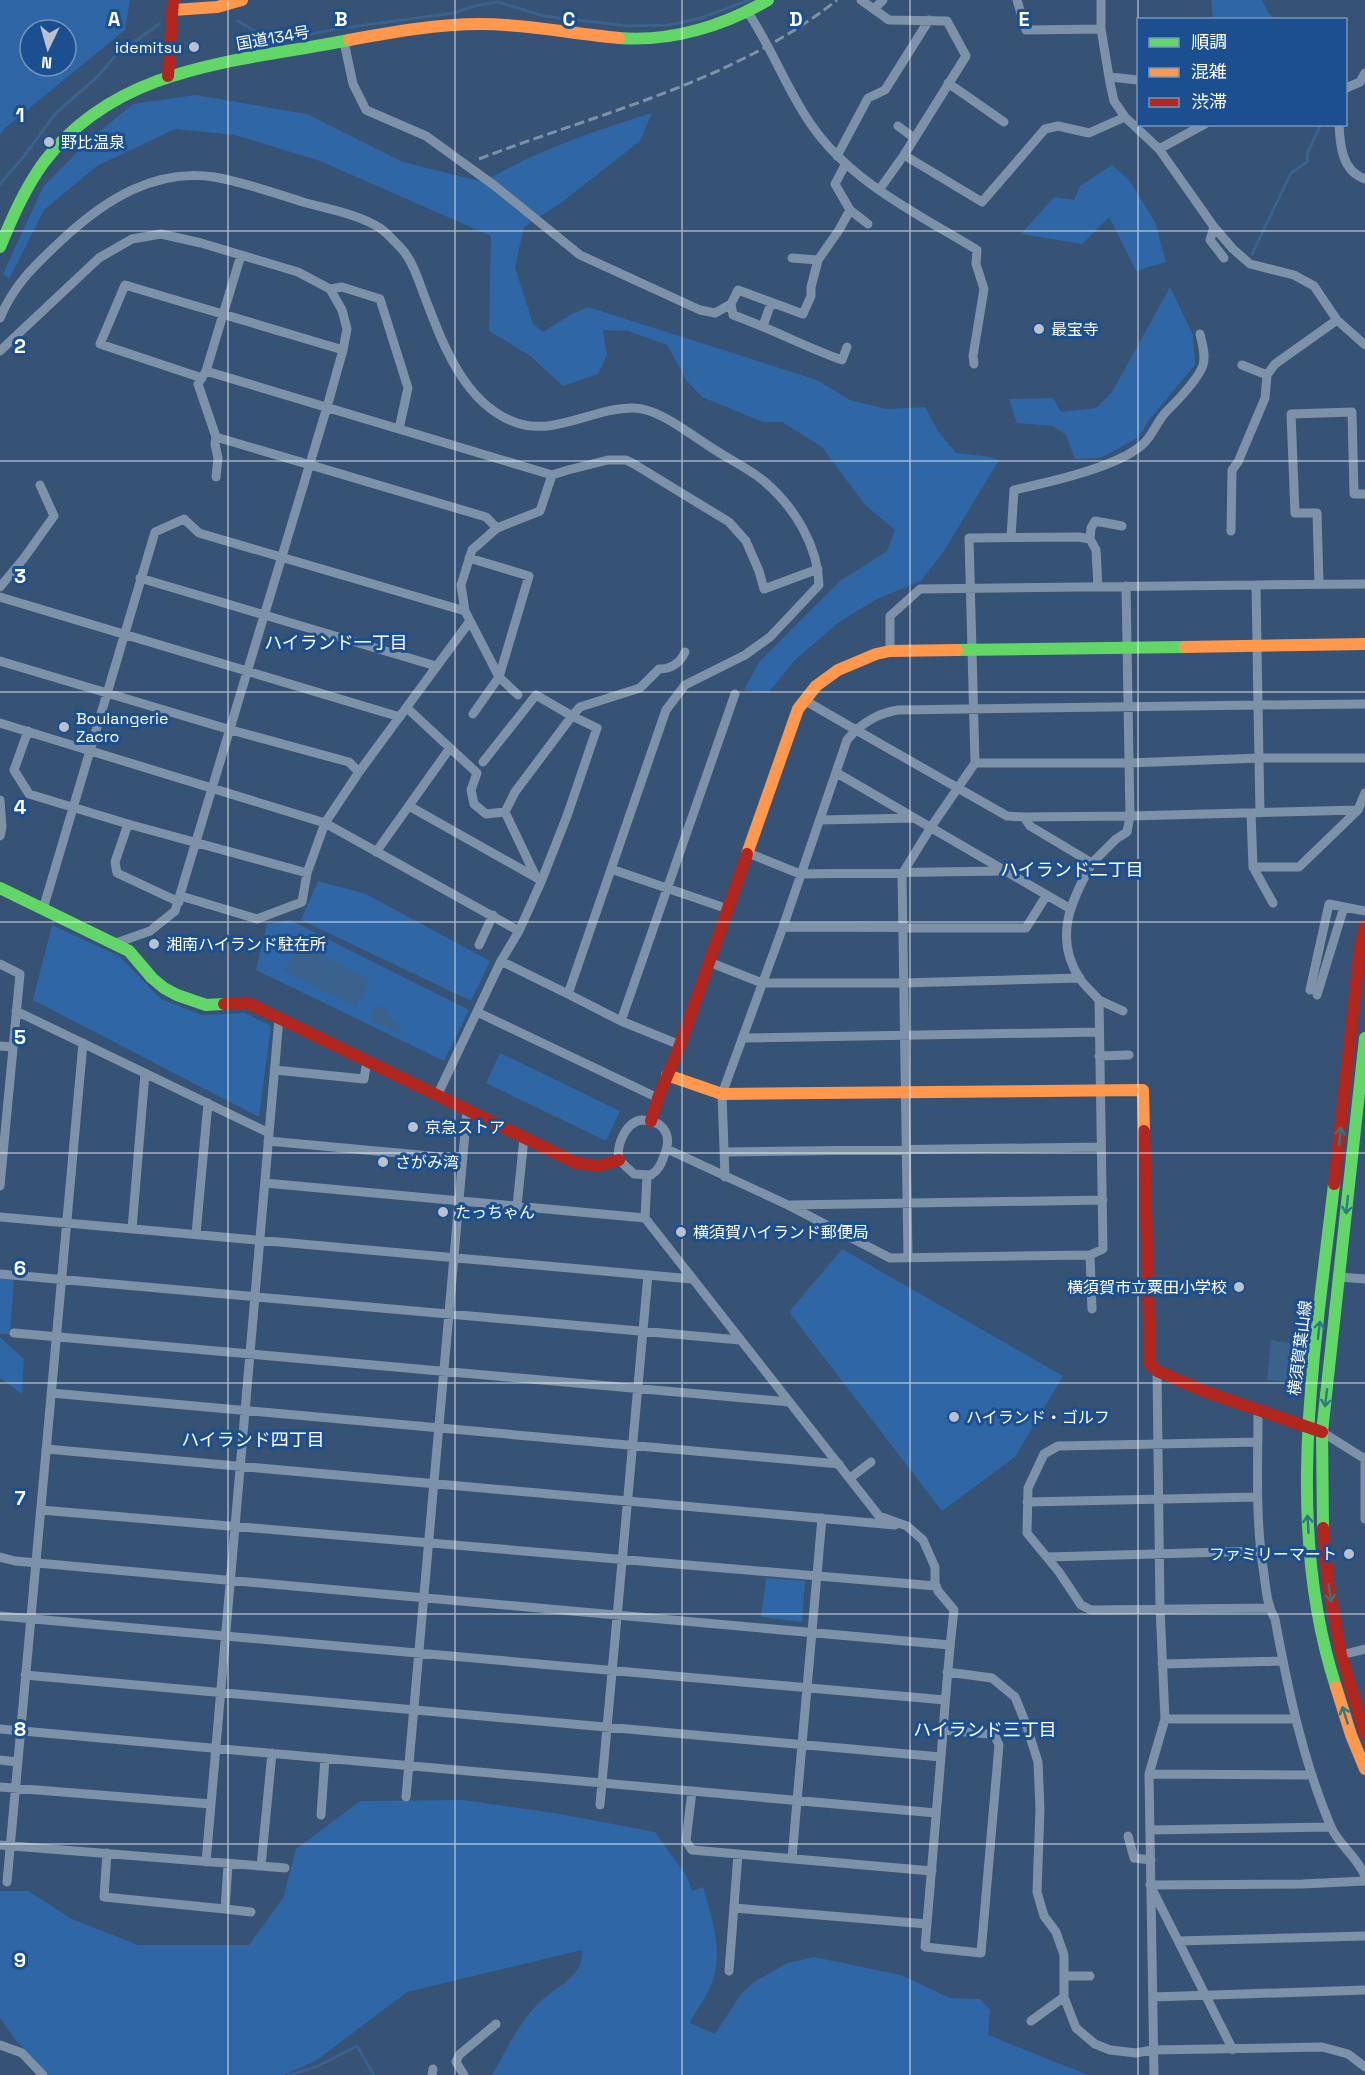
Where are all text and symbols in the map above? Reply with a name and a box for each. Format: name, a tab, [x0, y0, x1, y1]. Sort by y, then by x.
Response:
text: A	[108, 6, 121, 32]
text: B	[334, 6, 348, 32]
text: C	[563, 6, 576, 32]
text: D	[789, 6, 803, 32]
text: E	[1018, 6, 1030, 32]
north arrow	[18, 18, 78, 78]
legend	[1137, 18, 1347, 126]
street label: 国道134号	[235, 21, 311, 55]
text: 順調	[1191, 30, 1227, 53]
place label: idemitsu	[115, 37, 182, 58]
marker: idemitsu	[187, 40, 201, 54]
text: N	[40, 52, 53, 73]
text: 混雑	[1191, 60, 1227, 83]
text: 渋滞	[1191, 90, 1227, 113]
text: 1	[15, 102, 25, 128]
place label: 野比温泉	[61, 132, 125, 153]
marker: 野比温泉	[42, 135, 56, 149]
place label: 最宝寺	[1051, 319, 1099, 340]
marker: 最宝寺	[1032, 322, 1046, 336]
text: 2	[14, 333, 26, 359]
text: 3	[14, 563, 26, 589]
district label: ハイランド一丁目	[264, 631, 408, 654]
place label: Boulangerie Zacro	[76, 708, 168, 747]
marker: Boulangerie Zacro	[57, 720, 71, 734]
text: 4	[14, 794, 27, 820]
district label: ハイランド二丁目	[1000, 858, 1144, 881]
place label: 湘南ハイランド駐在所	[166, 934, 326, 955]
marker: 湘南ハイランド駐在所	[147, 937, 161, 951]
text: 5	[14, 1024, 26, 1050]
place label: 京急ストア	[425, 1117, 505, 1138]
marker: 京急ストア	[406, 1120, 420, 1134]
one-way arrow	[1335, 1126, 1346, 1146]
place label: さがみ湾	[395, 1152, 459, 1173]
marker: さがみ湾	[376, 1155, 390, 1169]
one-way arrow	[1342, 1194, 1353, 1214]
place label: たっちゃん	[455, 1202, 535, 1223]
marker: たっちゃん	[436, 1205, 450, 1219]
place label: 横須賀ハイランド郵便局	[693, 1222, 869, 1243]
marker: 横須賀ハイランド郵便局	[674, 1225, 688, 1239]
text: 6	[14, 1255, 26, 1281]
place label: 横須賀市立粟田小学校	[1067, 1277, 1227, 1298]
marker: 横須賀市立粟田小学校	[1232, 1280, 1246, 1294]
street label: 横須賀葉山線	[1284, 1299, 1316, 1397]
one-way arrow	[1314, 1320, 1325, 1340]
one-way arrow	[1320, 1388, 1331, 1408]
place label: ハイランド・ゴルフ	[966, 1407, 1110, 1428]
marker: ハイランド・ゴルフ	[947, 1410, 961, 1424]
district label: ハイランド四丁目	[181, 1428, 325, 1451]
text: 7	[14, 1485, 26, 1511]
one-way arrow	[1302, 1514, 1313, 1534]
place label: ファミリーマート	[1209, 1544, 1337, 1565]
marker: ファミリーマート	[1342, 1547, 1356, 1561]
one-way arrow	[1325, 1582, 1336, 1602]
one-way arrow	[1338, 1706, 1349, 1725]
text: 8	[14, 1716, 26, 1742]
district label: ハイランド三丁目	[913, 1718, 1057, 1741]
text: 9	[14, 1947, 26, 1973]

